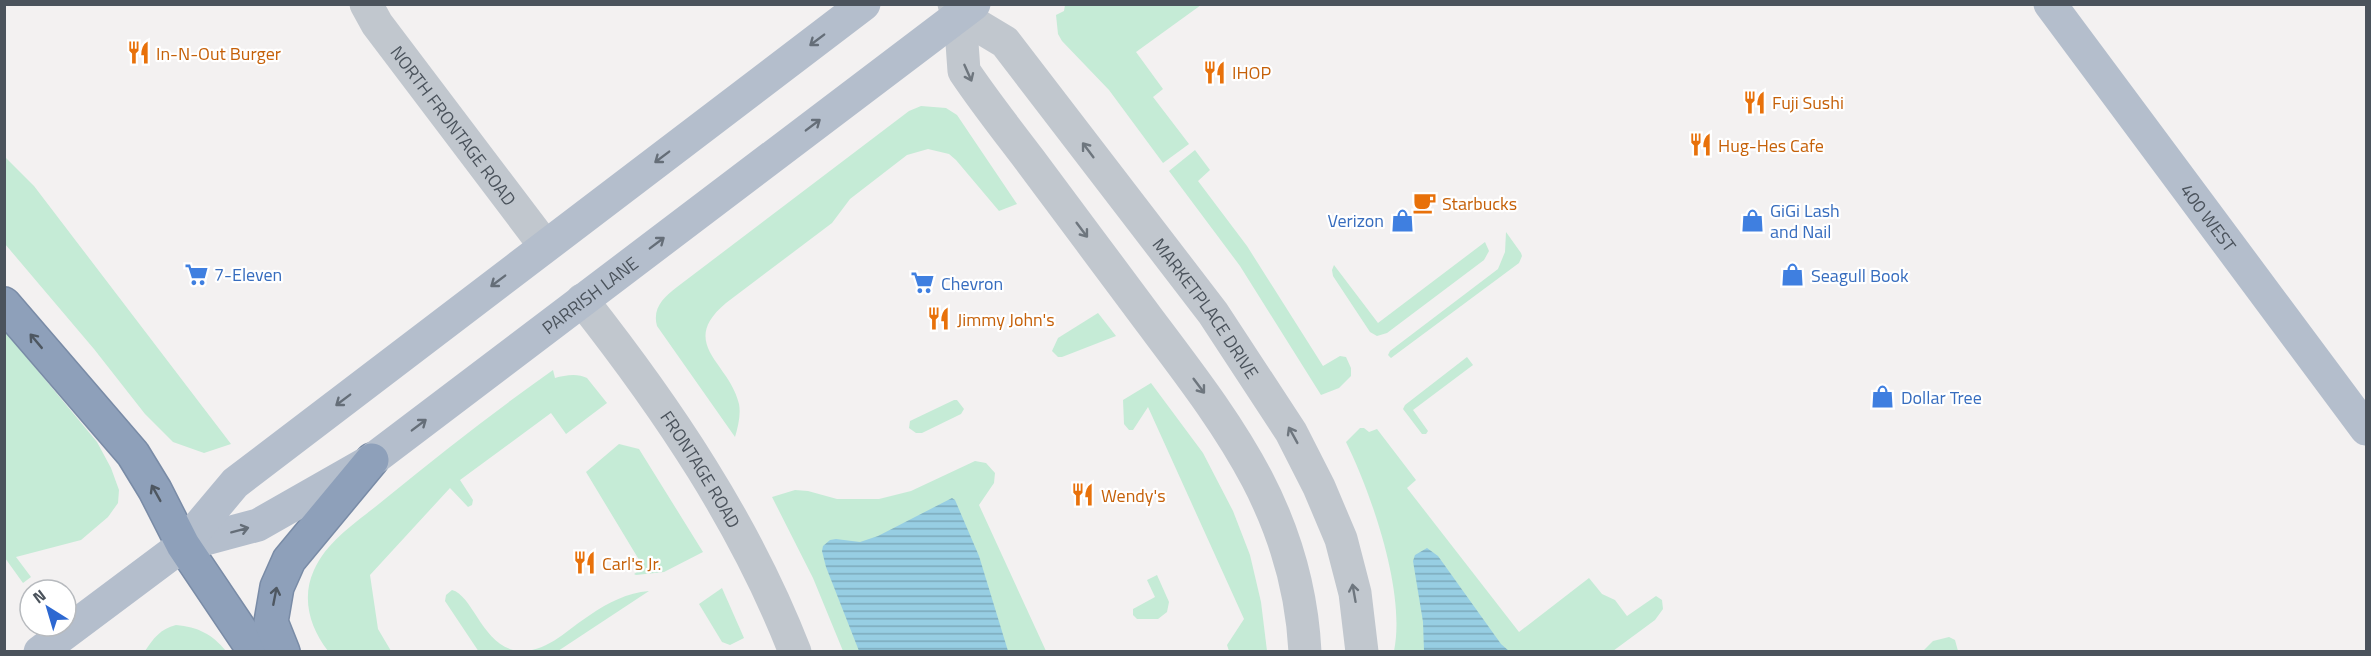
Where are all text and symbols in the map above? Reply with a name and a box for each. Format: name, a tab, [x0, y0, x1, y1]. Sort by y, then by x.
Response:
one-way arrow	[810, 33, 826, 46]
restaurant icon: In-N-Out Burger	[125, 40, 151, 66]
place label: In-N-Out Burger	[156, 40, 281, 67]
street label: NORTH FRONTAGE ROAD	[384, 40, 523, 211]
restaurant icon: IHOP	[1201, 59, 1227, 85]
place label: IHOP	[1232, 59, 1271, 86]
one-way arrow	[963, 63, 974, 81]
restaurant icon: Fuji Sushi	[1741, 89, 1767, 115]
place label: Fuji Sushi	[1772, 89, 1844, 116]
one-way arrow	[805, 119, 821, 132]
restaurant icon: Hug-Hes Cafe	[1687, 132, 1713, 158]
place label: Hug-Hes Cafe	[1718, 132, 1824, 159]
one-way arrow	[1082, 142, 1095, 158]
one-way arrow	[654, 151, 670, 164]
street label: 400 WEST	[2174, 178, 2244, 258]
cafe icon: Starbucks	[1411, 190, 1437, 216]
place label: Starbucks	[1442, 190, 1517, 217]
place label: GiGi Lash and Nail	[1770, 197, 1840, 245]
place label: Verizon	[1328, 207, 1384, 234]
shop icon: Verizon	[1389, 207, 1415, 233]
shop icon: GiGi Lash and Nail	[1739, 207, 1765, 233]
one-way arrow	[1076, 222, 1088, 238]
street label: MARKETPLACE DRIVE	[1146, 232, 1266, 384]
one-way arrow	[649, 237, 665, 249]
street label: PARRISH LANE	[536, 250, 644, 341]
supermarket icon: 7-Eleven	[183, 261, 209, 287]
place label: 7-Eleven	[214, 261, 282, 288]
shop icon: Seagull Book	[1780, 262, 1806, 288]
place label: Seagull Book	[1811, 262, 1909, 289]
supermarket icon: Chevron	[910, 270, 936, 296]
place label: Chevron	[941, 270, 1003, 297]
one-way arrow	[491, 275, 507, 288]
restaurant icon: Jimmy John's	[926, 306, 952, 332]
place label: Jimmy John's	[957, 306, 1055, 333]
one-way arrow	[29, 334, 43, 349]
one-way arrow	[1193, 378, 1206, 394]
shop icon: Dollar Tree	[1870, 384, 1896, 410]
place label: Dollar Tree	[1901, 384, 1982, 411]
one-way arrow	[336, 393, 352, 406]
street label: FRONTAGE ROAD	[654, 405, 748, 533]
one-way arrow	[410, 419, 426, 431]
one-way arrow	[1287, 427, 1298, 445]
restaurant icon: Wendy's	[1070, 482, 1096, 508]
place label: Wendy's	[1101, 482, 1166, 509]
one-way arrow	[150, 485, 162, 502]
one-way arrow	[230, 524, 249, 535]
restaurant icon: Carl's Jr.	[571, 550, 597, 576]
place label: Carl's Jr.	[602, 550, 662, 577]
north arrow	[18, 578, 78, 638]
text: N	[27, 583, 51, 609]
one-way arrow	[1349, 584, 1360, 604]
one-way arrow	[270, 586, 281, 606]

